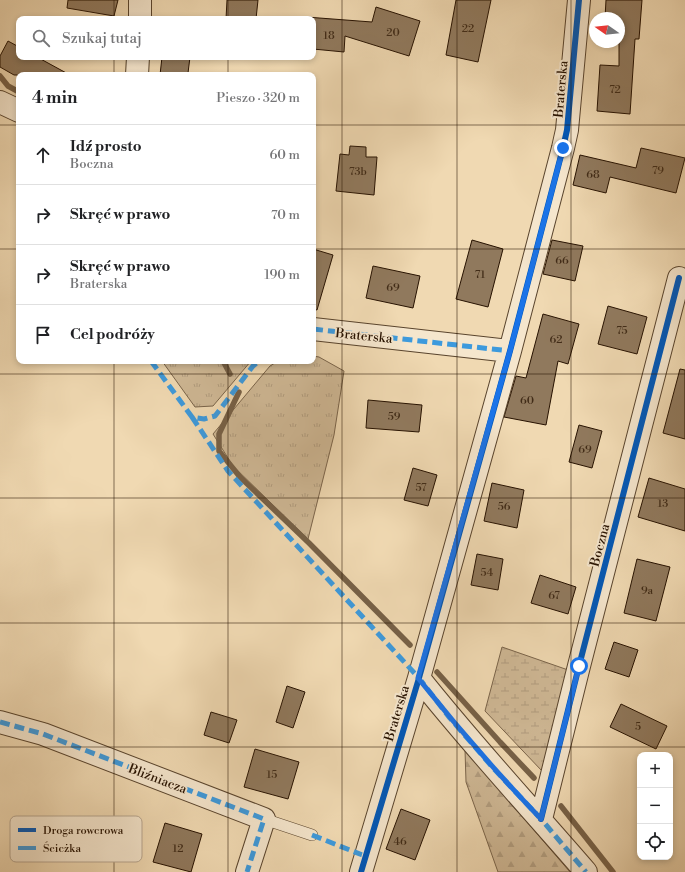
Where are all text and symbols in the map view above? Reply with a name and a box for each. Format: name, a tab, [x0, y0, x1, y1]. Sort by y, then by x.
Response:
north arrow	[589, 12, 625, 48]
search box	[16, 16, 316, 60]
house number: 22	[462, 22, 474, 36]
house number: 20	[386, 26, 400, 40]
icon: search	[30, 27, 52, 49]
text: Szukaj tutaj	[62, 29, 142, 48]
house number: 18	[323, 29, 335, 43]
street label: Braterska	[550, 59, 572, 119]
house number: 72	[609, 83, 621, 97]
text: 4 min	[32, 87, 77, 109]
text: Pieszo · 320 m	[216, 90, 300, 106]
text: Idź prosto	[70, 137, 142, 156]
route end	[554, 139, 572, 157]
icon: ahead	[32, 144, 54, 166]
text: 60 m	[269, 147, 300, 163]
text: Boczna	[70, 156, 114, 172]
house number: 79	[652, 164, 664, 178]
house number: 73b	[349, 165, 367, 179]
house number: 68	[586, 168, 600, 182]
icon: right	[32, 204, 54, 226]
text: Skręć w prawo	[70, 205, 170, 224]
text: 70 m	[271, 207, 300, 223]
house number: 66	[555, 254, 569, 268]
text: Skręć w prawo	[70, 257, 170, 276]
icon: right	[32, 264, 54, 286]
text: 190 m	[264, 267, 300, 283]
house number: 71	[475, 268, 486, 282]
text: Braterska	[70, 276, 127, 292]
house number: 69	[386, 281, 400, 295]
icon: arrive	[32, 324, 54, 346]
house number: 75	[616, 324, 628, 338]
text: Cel podróży	[70, 325, 155, 344]
street label: Braterska	[334, 325, 394, 347]
house number: 62	[550, 333, 562, 347]
house number: 60	[520, 394, 534, 408]
house number: 59	[388, 410, 401, 424]
house number: 69	[578, 443, 592, 457]
house number: 57	[415, 481, 427, 495]
house number: 13	[658, 497, 668, 511]
house number: 56	[498, 500, 511, 514]
street label: Boczna	[586, 522, 613, 569]
house number: 54	[481, 566, 494, 580]
house number: 9a	[641, 584, 654, 598]
house number: 67	[548, 589, 560, 603]
route start	[570, 657, 588, 675]
street label: Braterska	[381, 683, 413, 744]
house number: 5	[635, 720, 641, 734]
map controls	[637, 752, 673, 860]
button: +	[637, 752, 673, 788]
street label: Bliźniacza	[125, 760, 190, 798]
house number: 15	[267, 768, 277, 782]
button: −	[637, 788, 673, 824]
legend	[10, 816, 142, 862]
text: Droga rowerowa	[43, 824, 124, 838]
button: locate	[637, 824, 673, 860]
house number: 46	[393, 835, 407, 849]
text: Ścieżka	[43, 841, 81, 856]
house number: 12	[172, 842, 184, 856]

